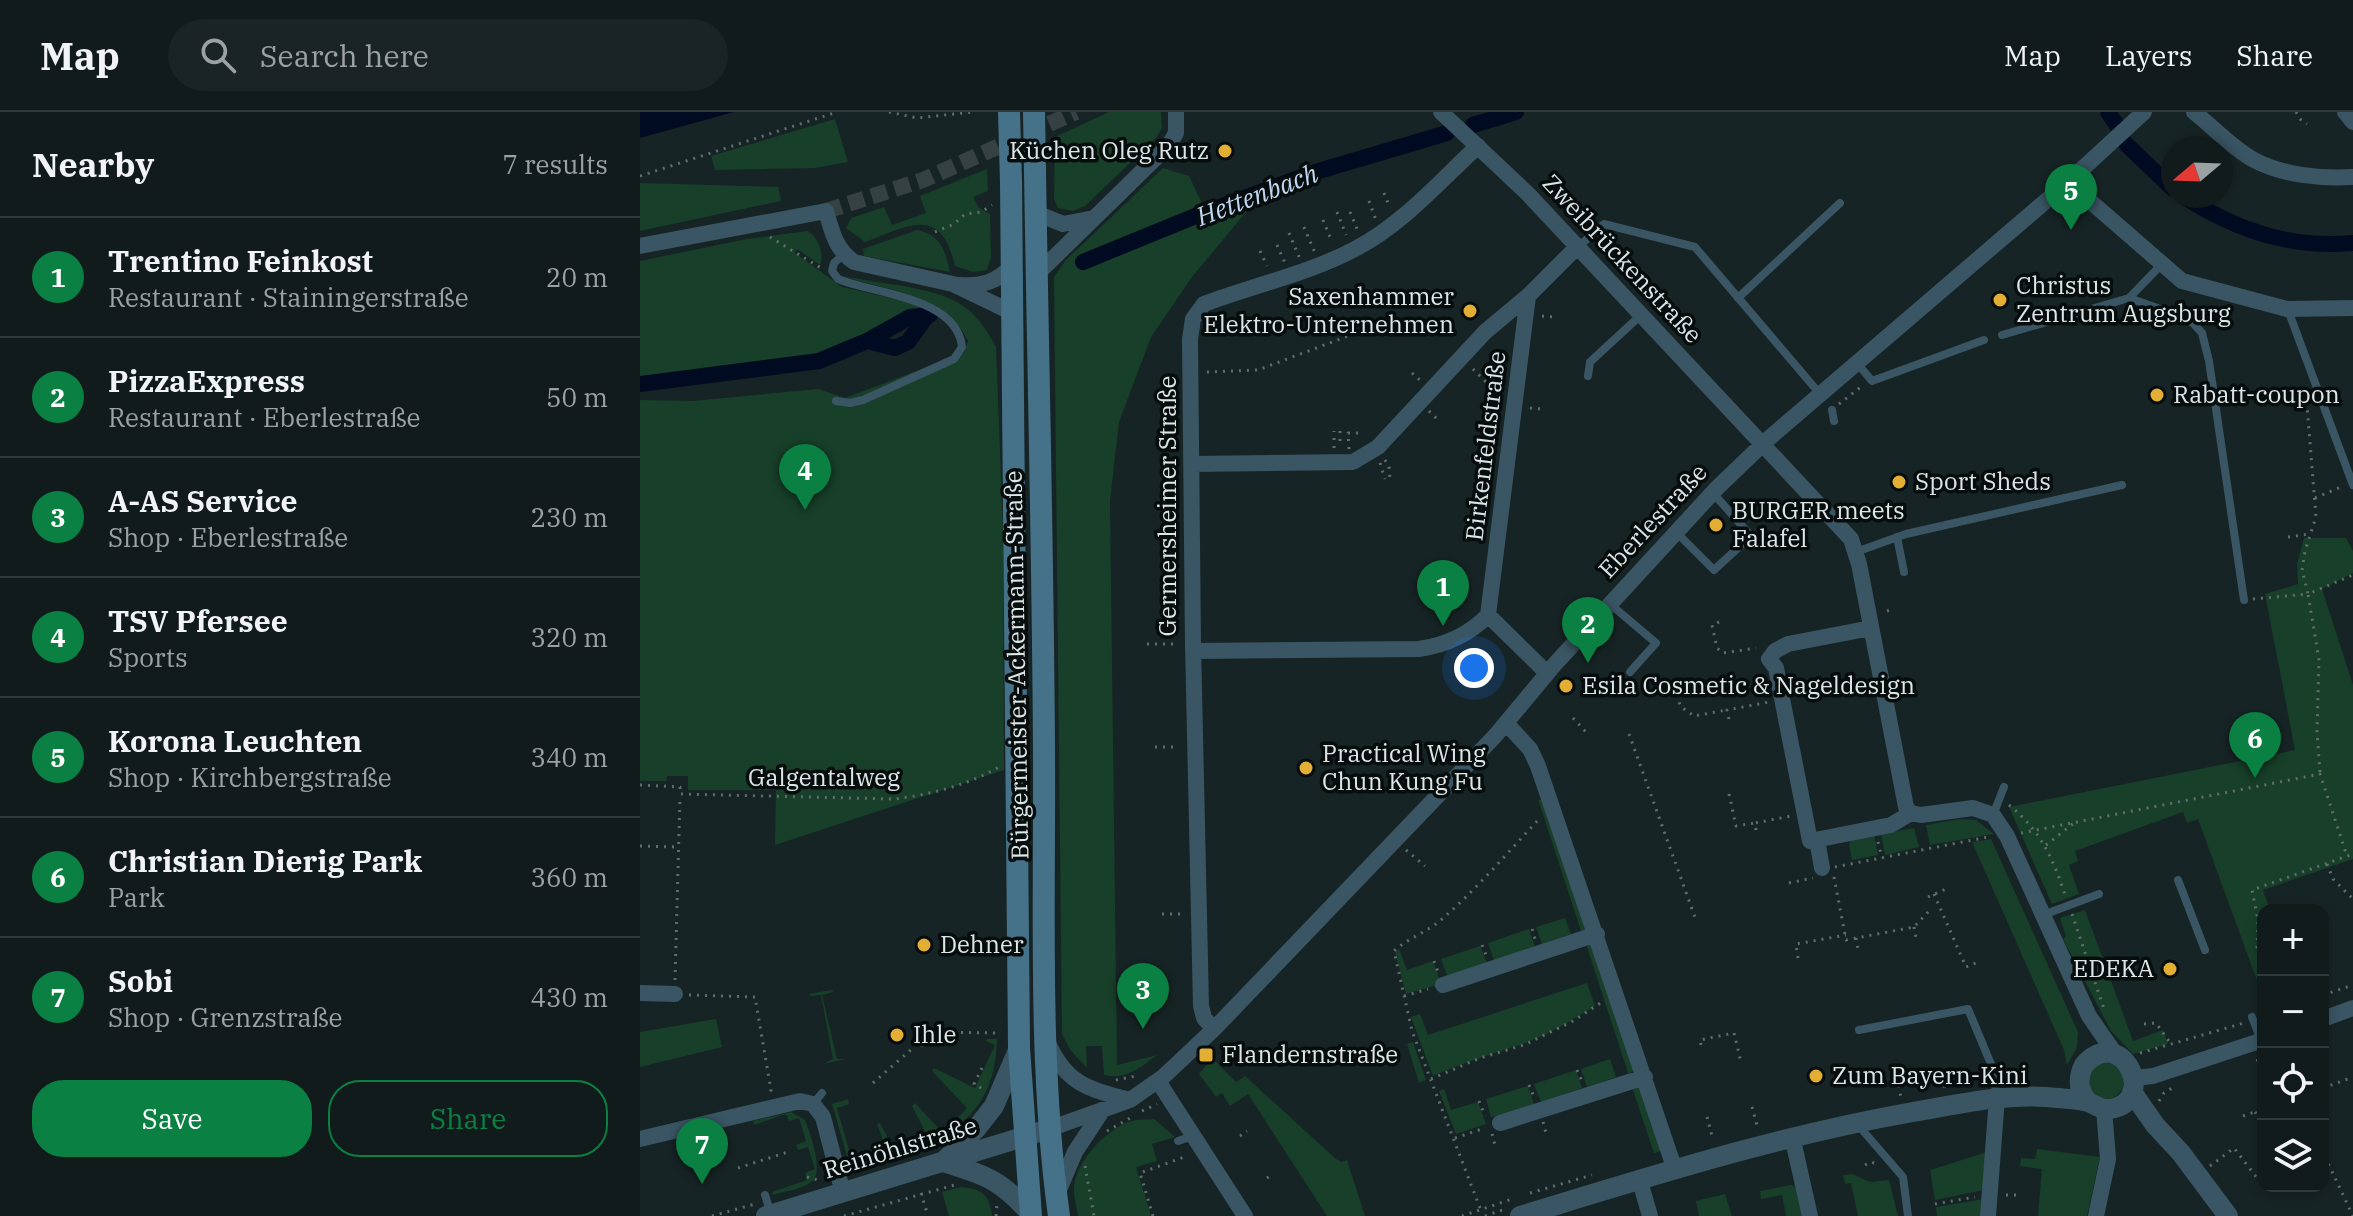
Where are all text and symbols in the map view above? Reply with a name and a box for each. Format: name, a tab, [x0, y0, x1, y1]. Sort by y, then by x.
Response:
search box	[168, 19, 728, 91]
text: Map	[40, 31, 120, 80]
icon: search	[196, 33, 240, 77]
text: Search here	[260, 36, 429, 75]
text: Map	[2004, 37, 2061, 74]
text: Layers	[2105, 37, 2192, 74]
text: Share	[2236, 37, 2313, 74]
place label: Küchen Oleg Rutz	[1009, 134, 1209, 166]
north arrow	[2161, 136, 2233, 208]
text: Nearby	[32, 142, 154, 186]
marker: Küchen Oleg Rutz	[1216, 142, 1234, 160]
text: 7 results	[502, 147, 608, 181]
water label: Hettenbach	[1190, 155, 1323, 233]
pin: 5	[2045, 164, 2097, 230]
street label: Zweibrückenstraße	[1536, 167, 1710, 350]
text: Trentino Feinkost	[108, 241, 373, 280]
text: 1	[50, 260, 66, 294]
text: 20 m	[546, 260, 608, 294]
place label: Christus Zentrum Augsburg	[2016, 269, 2231, 329]
text: Restaurant · Stainingerstraße	[108, 280, 469, 314]
place label: Saxenhammer Elektro-Unternehmen	[1203, 280, 1454, 340]
marker: Christus Zentrum Augsburg	[1991, 291, 2009, 309]
marker: Saxenhammer Elektro-Unternehmen	[1461, 302, 1479, 320]
street label: Birkenfeldstraße	[1457, 349, 1513, 543]
text: PizzaExpress	[108, 361, 305, 400]
street label: Germersheimer Straße	[1151, 376, 1183, 636]
place label: Rabatt-coupon	[2173, 378, 2340, 410]
text: 2	[50, 380, 66, 414]
text: 50 m	[546, 380, 608, 414]
marker: Rabatt-coupon	[2148, 386, 2166, 404]
text: Restaurant · Eberlestraße	[108, 400, 421, 434]
pin: 4	[779, 444, 831, 510]
street label: Eberlestraße	[1591, 456, 1714, 584]
place label: Sport Sheds	[1915, 465, 2051, 497]
street label: Bürgermeister-Ackermann-Straße	[997, 470, 1035, 860]
marker: Sport Sheds	[1890, 473, 1908, 491]
text: A-AS Service	[108, 481, 298, 520]
place label: BURGER meets Falafel	[1732, 494, 1905, 554]
text: 3	[50, 500, 66, 534]
text: 230 m	[530, 500, 608, 534]
marker: BURGER meets Falafel	[1707, 516, 1725, 534]
text: Shop · Eberlestraße	[108, 520, 348, 554]
pin: 1	[1417, 560, 1469, 626]
pin: 2	[1562, 597, 1614, 663]
text: TSV Pfersee	[108, 601, 288, 640]
text: 4	[50, 620, 66, 654]
text: 320 m	[530, 620, 608, 654]
text: Sports	[108, 640, 188, 674]
your location	[1454, 648, 1494, 688]
place label: Esila Cosmetic & Nageldesign	[1582, 669, 1915, 701]
marker: Esila Cosmetic & Nageldesign	[1557, 677, 1575, 695]
pin: 6	[2229, 712, 2281, 778]
text: Korona Leuchten	[108, 721, 362, 760]
place label: Practical Wing Chun Kung Fu	[1322, 737, 1486, 797]
text: 5	[50, 740, 66, 774]
text: 340 m	[530, 740, 608, 774]
marker: Practical Wing Chun Kung Fu	[1297, 759, 1315, 777]
text: Shop · Kirchbergstraße	[108, 760, 392, 794]
street label: Galgentalweg	[748, 761, 900, 793]
text: Christian Dierig Park	[108, 841, 422, 880]
text: 6	[50, 860, 66, 894]
text: 360 m	[530, 860, 608, 894]
text: Park	[108, 880, 165, 914]
map controls	[2257, 904, 2329, 1192]
button: +	[2257, 904, 2329, 976]
place label: Dehner	[940, 928, 1024, 960]
marker: Dehner	[915, 936, 933, 954]
place label: EDEKA	[2073, 952, 2155, 984]
marker: EDEKA	[2161, 960, 2179, 978]
text: Sobi	[108, 961, 173, 1000]
pin: 3	[1117, 963, 1169, 1029]
button: −	[2257, 976, 2329, 1048]
text: 7	[50, 980, 66, 1014]
text: 430 m	[530, 980, 608, 1014]
text: Shop · Grenzstraße	[108, 1000, 342, 1034]
place label: Ihle	[913, 1018, 956, 1050]
marker: Ihle	[888, 1026, 906, 1044]
place label: Flandernstraße	[1222, 1038, 1398, 1070]
marker: Flandernstraße	[1197, 1046, 1215, 1064]
button: locate	[2257, 1048, 2329, 1120]
place label: Zum Bayern-Kini	[1832, 1059, 2028, 1091]
marker: Zum Bayern-Kini	[1807, 1067, 1825, 1085]
button: Save	[32, 1080, 312, 1157]
button: Share	[328, 1080, 608, 1157]
street label: Reinöhlstraße	[819, 1108, 981, 1186]
pin: 7	[676, 1118, 728, 1184]
button: layers	[2257, 1120, 2329, 1192]

